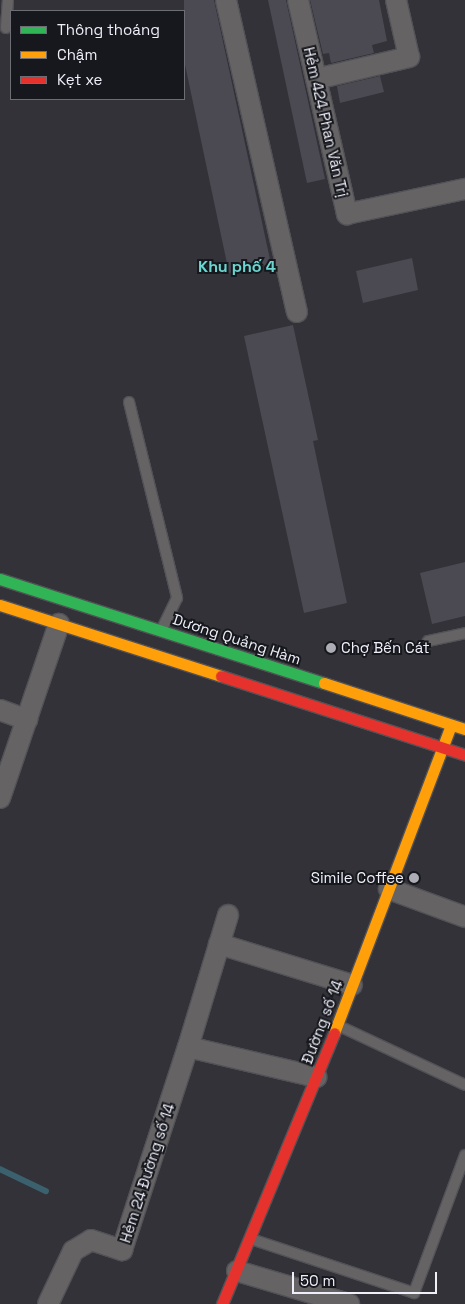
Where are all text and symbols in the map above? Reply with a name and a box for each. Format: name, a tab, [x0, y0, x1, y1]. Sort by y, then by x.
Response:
legend	[10, 10, 185, 100]
text: Thông thoáng	[57, 20, 160, 39]
text: Chậm	[57, 45, 97, 64]
street label: Hẻm 424 Phan Văn Trị	[300, 45, 352, 199]
text: Kẹt xe	[57, 70, 102, 89]
district label: Khu phố 4	[198, 257, 276, 277]
street label: Dương Quảng Hàm	[171, 610, 303, 668]
place label: Chợ Bến Cát	[341, 639, 430, 657]
marker: Chợ Bến Cát	[325, 642, 337, 654]
place label: Simile Coffee	[311, 869, 404, 887]
marker: Simile Coffee	[408, 872, 420, 884]
street label: Đường số 14	[298, 978, 346, 1066]
street label: Hẻm 24 Đường số 14	[116, 1101, 178, 1245]
scale bar	[295, 1262, 440, 1294]
text: 50 m	[300, 1271, 335, 1290]

